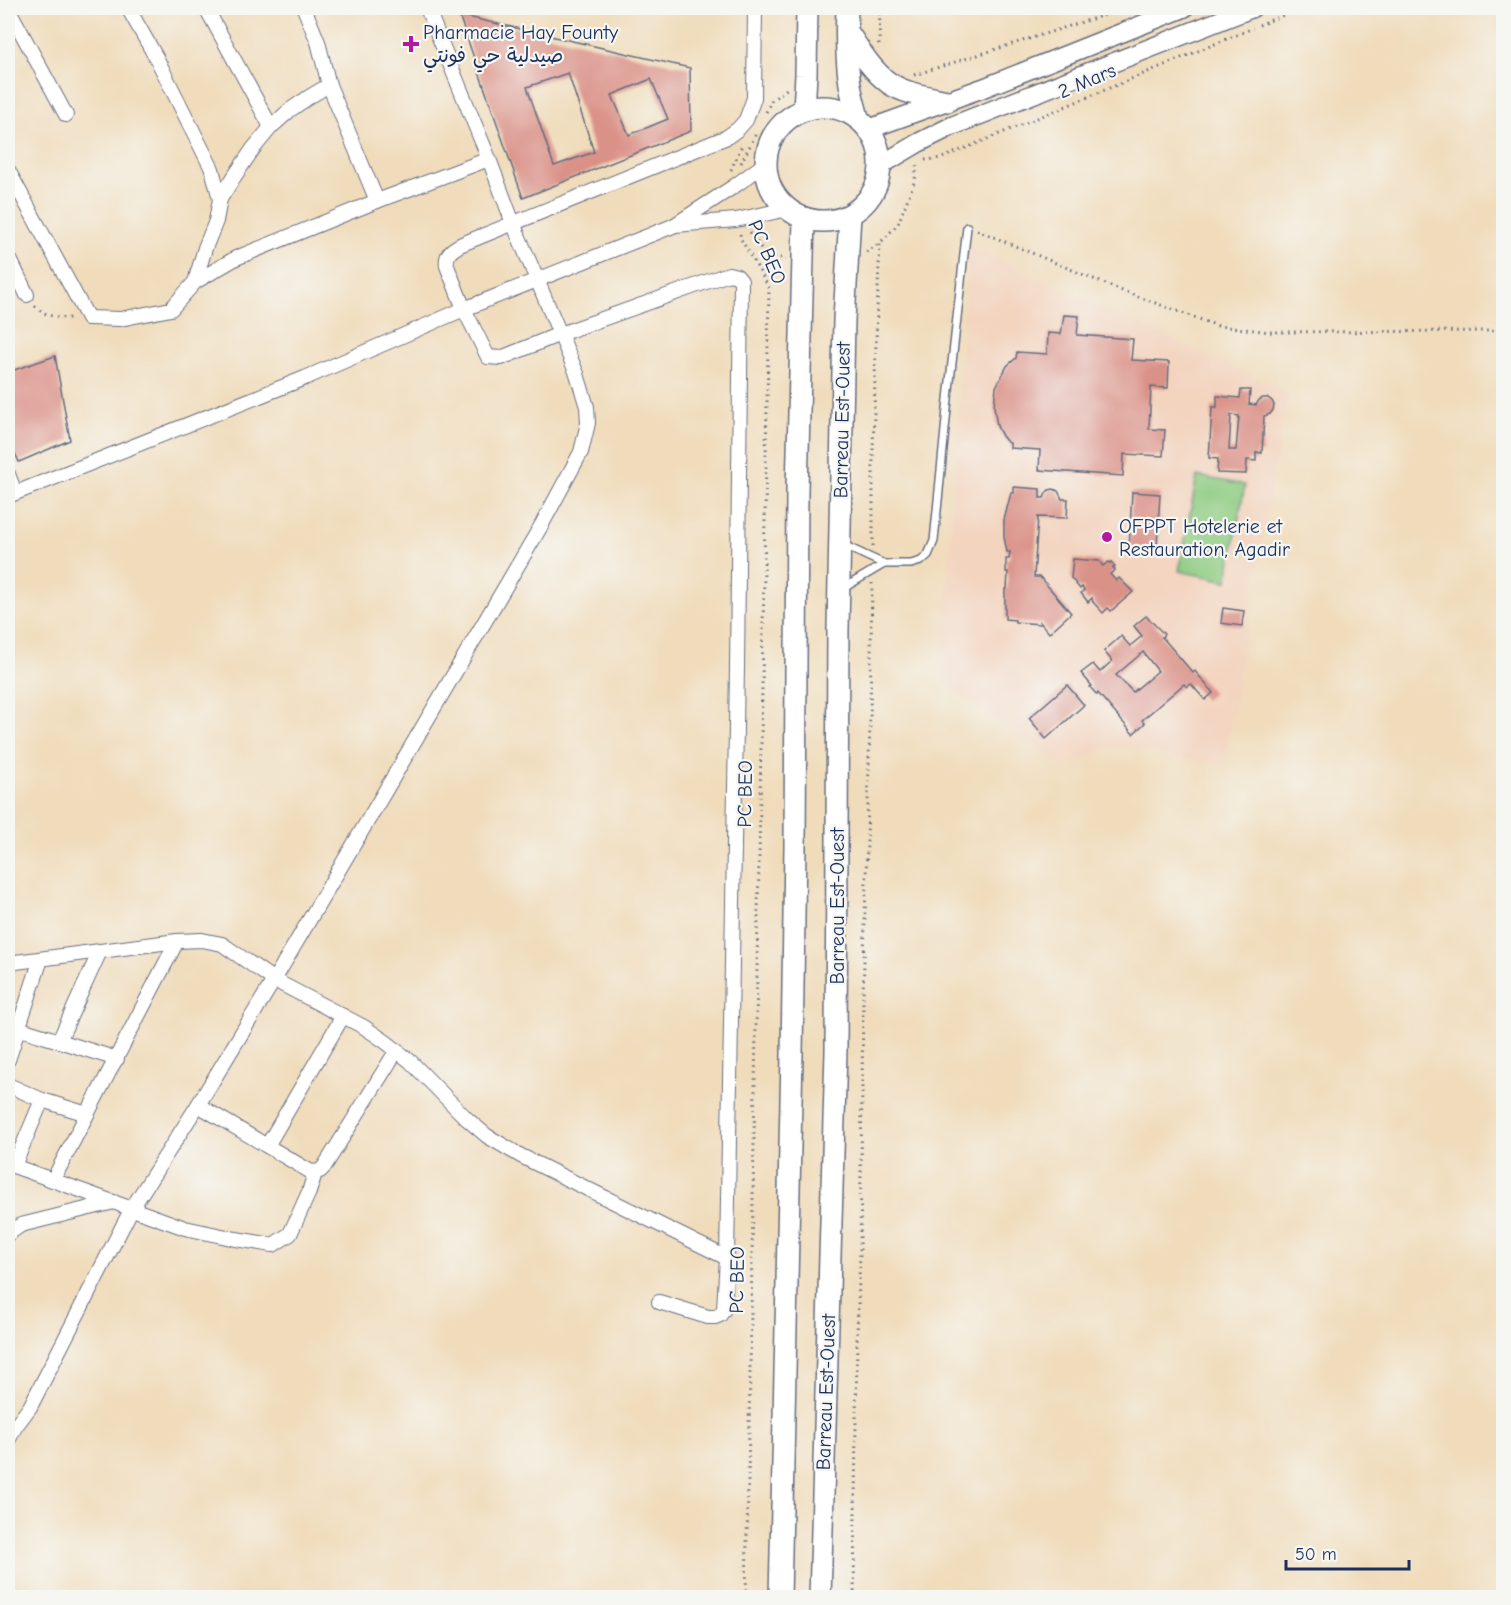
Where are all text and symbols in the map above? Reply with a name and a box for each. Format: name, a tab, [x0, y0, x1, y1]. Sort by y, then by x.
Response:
place label: Pharmacie Hay Founty صيدلية حي فونتي	[423, 21, 618, 73]
marker: Pharmacie Hay Founty صيدلية حي فونتي	[404, 37, 418, 51]
street label: 2 Mars	[1055, 59, 1119, 103]
street label: PC BEO	[743, 217, 791, 287]
street label: Barreau Est-Ouest	[829, 340, 855, 499]
place label: OFPPT Hotelerie et Restauration, Agadir	[1119, 515, 1290, 561]
marker: OFPPT Hotelerie et Restauration, Agadir	[1100, 530, 1114, 544]
street label: PC BEO	[733, 760, 757, 828]
street label: Barreau Est-Ouest	[826, 826, 849, 984]
street label: PC BEO	[725, 1246, 749, 1314]
street label: Barreau Est-Ouest	[812, 1312, 840, 1471]
scale bar	[1286, 1533, 1409, 1571]
text: 50 m	[1295, 1544, 1337, 1565]

